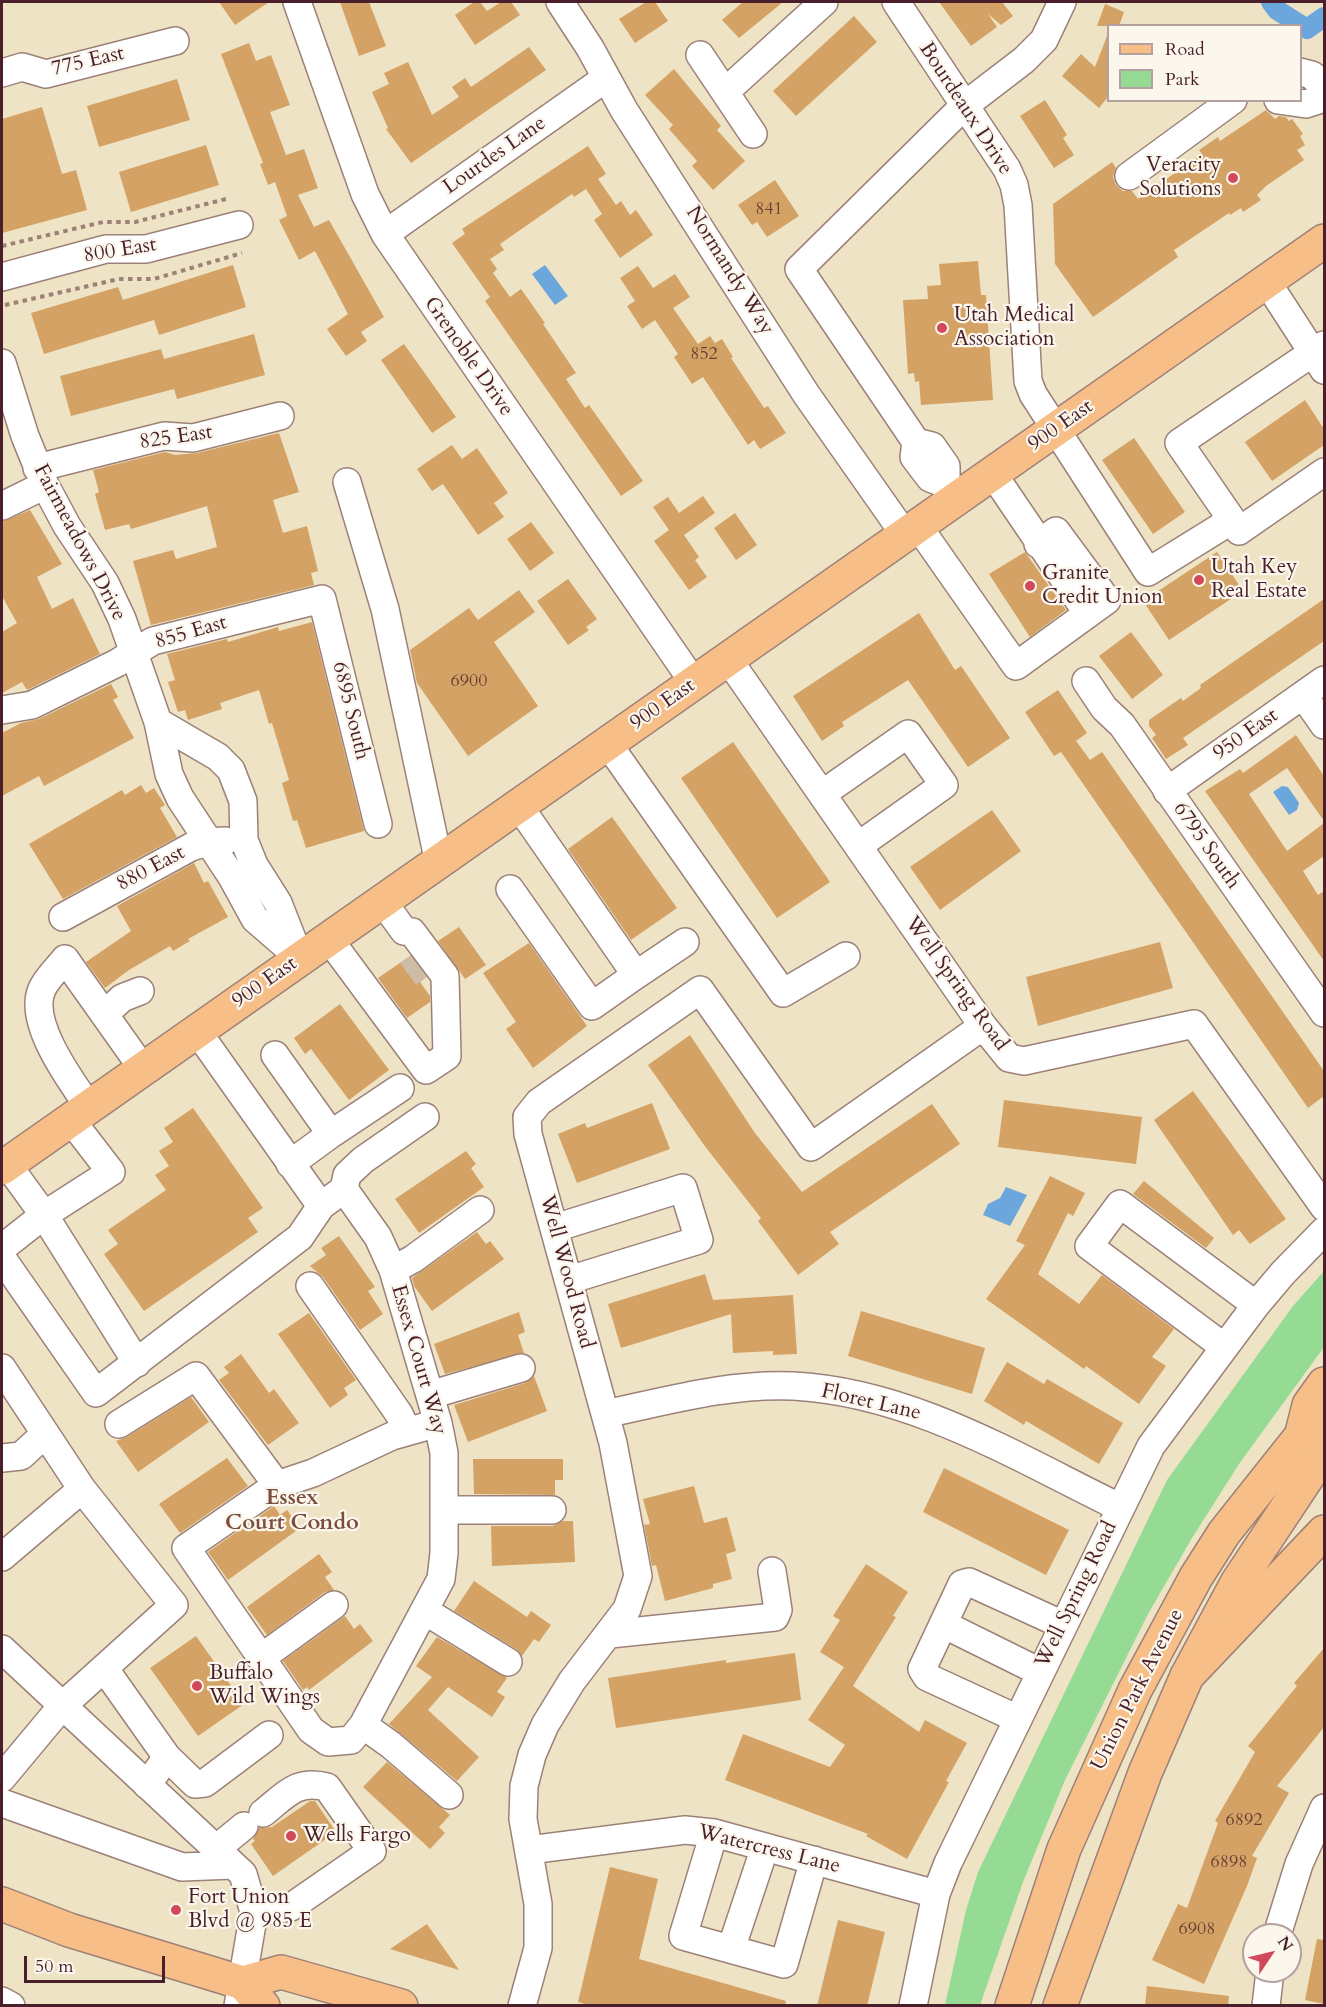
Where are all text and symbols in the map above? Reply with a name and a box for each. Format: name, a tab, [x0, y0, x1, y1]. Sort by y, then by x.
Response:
legend	[1107, 24, 1302, 102]
text: Road	[1165, 37, 1205, 62]
street label: Bourdeaux Drive	[913, 38, 1017, 180]
street label: 775 East	[49, 41, 127, 83]
text: Park	[1165, 67, 1200, 92]
street label: Lourdes Lane	[439, 111, 551, 201]
place label: Veracity Solutions	[1139, 153, 1221, 203]
marker: Veracity Solutions	[1226, 171, 1240, 185]
house number: 841	[755, 199, 783, 221]
street label: Normandy Way	[679, 202, 779, 340]
street label: 800 East	[82, 233, 158, 269]
street label: Grenoble Drive	[418, 293, 518, 421]
place label: Utah Medical Association	[954, 303, 1074, 353]
marker: Utah Medical Association	[935, 321, 949, 335]
house number: 852	[690, 344, 718, 366]
street label: 900 East	[1024, 395, 1098, 457]
street label: 825 East	[138, 420, 214, 456]
street label: Fairmeadows Drive	[27, 460, 131, 626]
place label: Utah Key Real Estate	[1211, 555, 1307, 605]
place label: Granite Credit Union	[1042, 561, 1163, 611]
marker: Utah Key Real Estate	[1192, 573, 1206, 587]
marker: Granite Credit Union	[1023, 579, 1037, 593]
street label: 855 East	[152, 611, 230, 655]
street label: 6895 South	[326, 659, 374, 763]
house number: 6900	[451, 671, 487, 693]
street label: 900 East	[626, 674, 700, 736]
street label: 950 East	[1209, 704, 1283, 766]
street label: 6795 South	[1167, 798, 1245, 894]
street label: 880 East	[113, 841, 189, 897]
street label: Well Spring Road	[899, 912, 1013, 1056]
street label: 900 East	[228, 952, 302, 1014]
street label: Well Wood Road	[533, 1192, 599, 1352]
street label: Essex Court Way	[385, 1282, 451, 1438]
street label: Floret Lane	[819, 1379, 923, 1427]
district label: Essex Court Condo	[225, 1486, 359, 1538]
street label: Well Spring Road	[1031, 1518, 1123, 1672]
street label: Union Park Avenue	[1086, 1605, 1190, 1775]
place label: Buffalo Wild Wings	[209, 1661, 320, 1711]
marker: Buffalo Wild Wings	[190, 1679, 204, 1693]
house number: 6892	[1226, 1810, 1262, 1832]
street label: Watercress Lane	[695, 1820, 843, 1880]
place label: Wells Fargo	[303, 1823, 411, 1849]
marker: Wells Fargo	[284, 1829, 298, 1843]
house number: 6898	[1211, 1852, 1247, 1874]
place label: Fort Union Blvd @ 985 E	[188, 1885, 312, 1935]
marker: Fort Union Blvd @ 985 E	[169, 1903, 183, 1917]
house number: 6908	[1179, 1919, 1215, 1941]
north arrow	[1242, 1923, 1302, 1983]
text: N	[1272, 1932, 1298, 1956]
scale bar	[27, 1944, 168, 1982]
text: 50 m	[35, 1954, 74, 1979]

